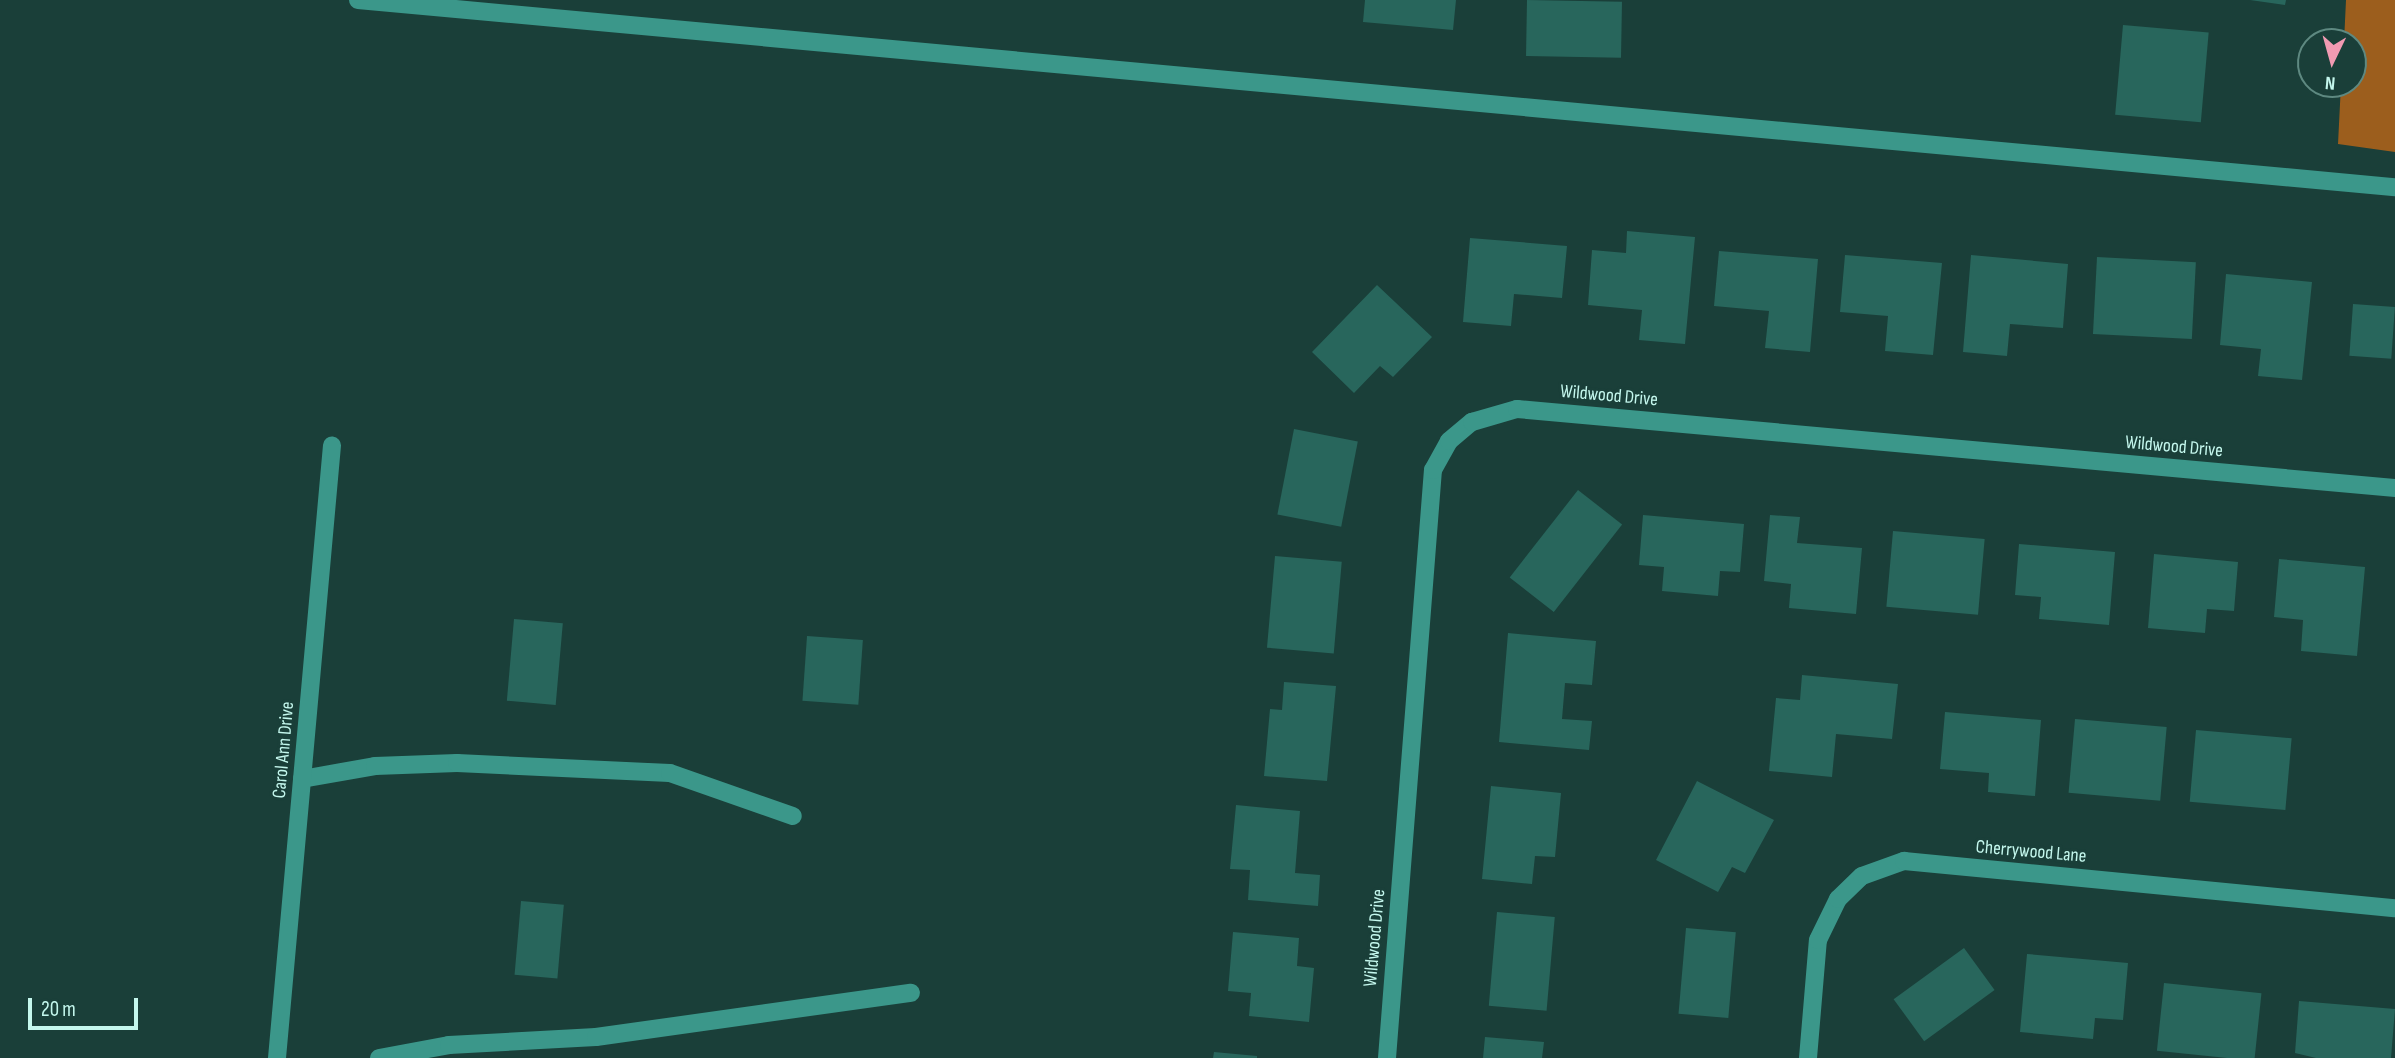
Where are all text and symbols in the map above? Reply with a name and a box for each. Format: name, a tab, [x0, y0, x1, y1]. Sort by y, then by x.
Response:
north arrow	[2297, 28, 2367, 98]
text: N	[2324, 71, 2336, 94]
street label: Wildwood Drive	[1559, 380, 1659, 412]
street label: Wildwood Drive	[2124, 431, 2224, 463]
street label: Carol Ann Drive	[268, 701, 300, 799]
street label: Cherrywood Lane	[1975, 836, 2087, 868]
street label: Wildwood Drive	[1359, 888, 1391, 988]
scale bar	[32, 984, 142, 1028]
text: 20 m	[41, 997, 76, 1022]

